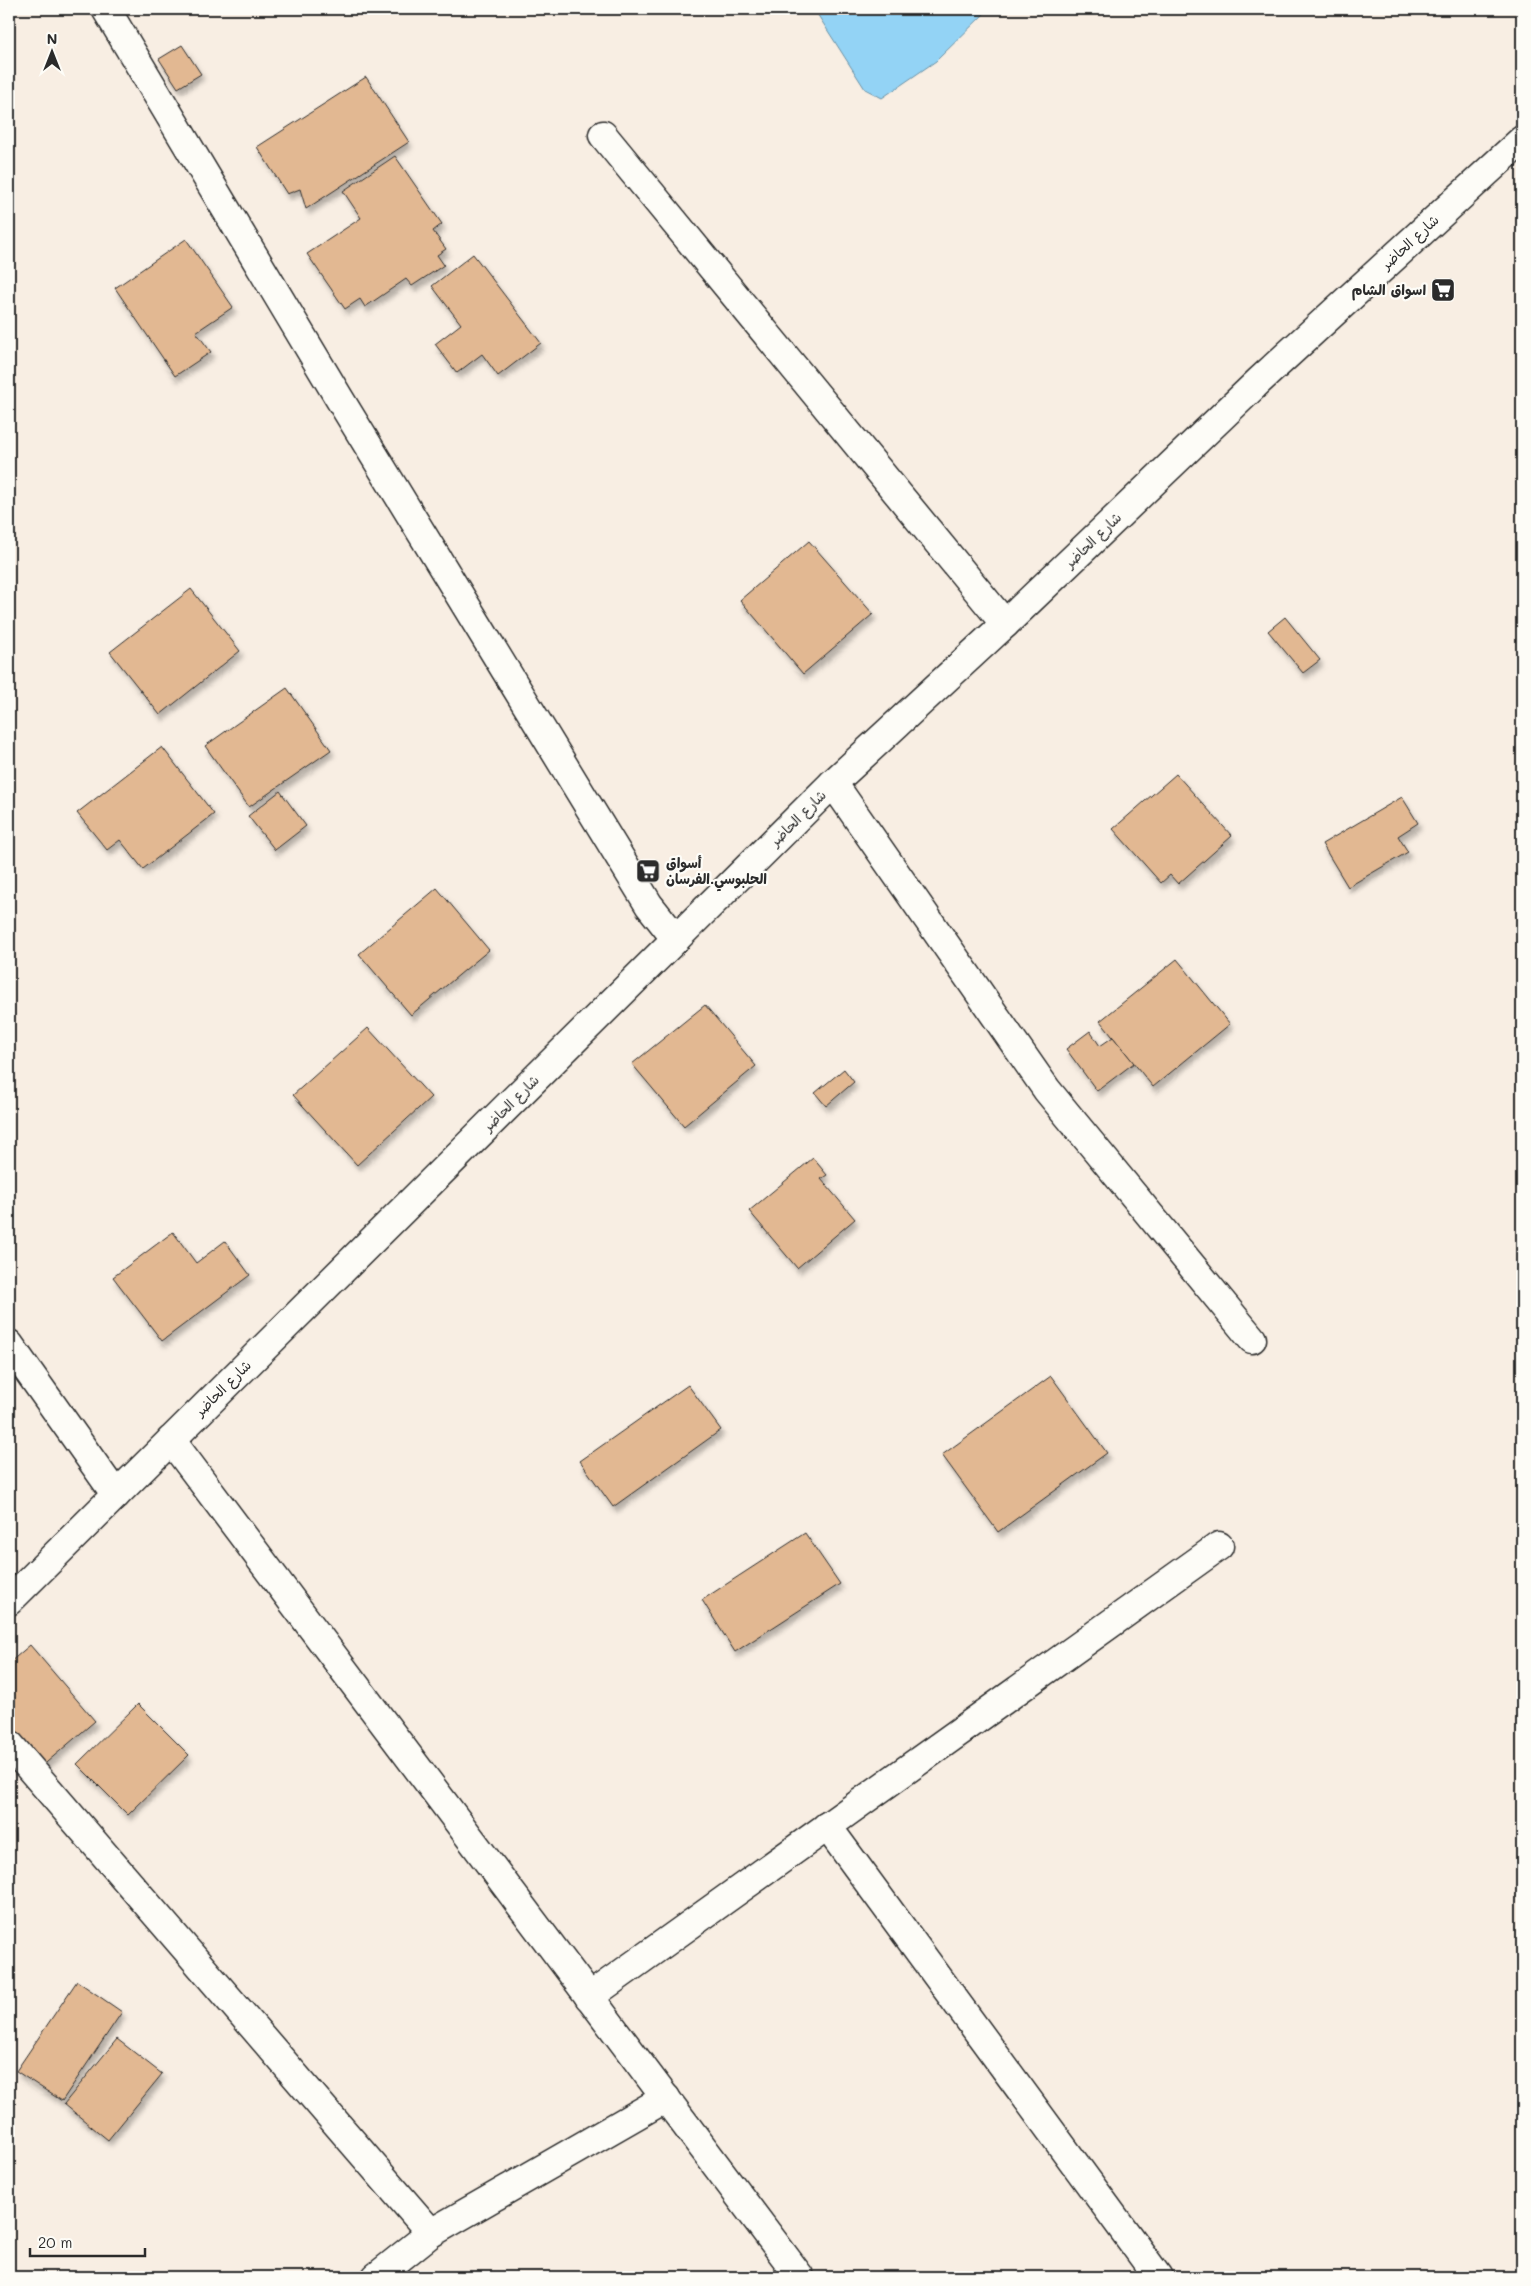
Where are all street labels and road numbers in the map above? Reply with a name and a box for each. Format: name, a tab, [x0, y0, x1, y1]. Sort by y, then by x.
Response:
street label: شارع الحاضر	[1376, 210, 1443, 275]
street label: شارع الحاضر	[1059, 508, 1126, 573]
street label: شارع الحاضر	[765, 785, 831, 851]
street label: شارع الحاضر	[478, 1070, 544, 1136]
street label: شارع الحاضر	[190, 1355, 256, 1421]

